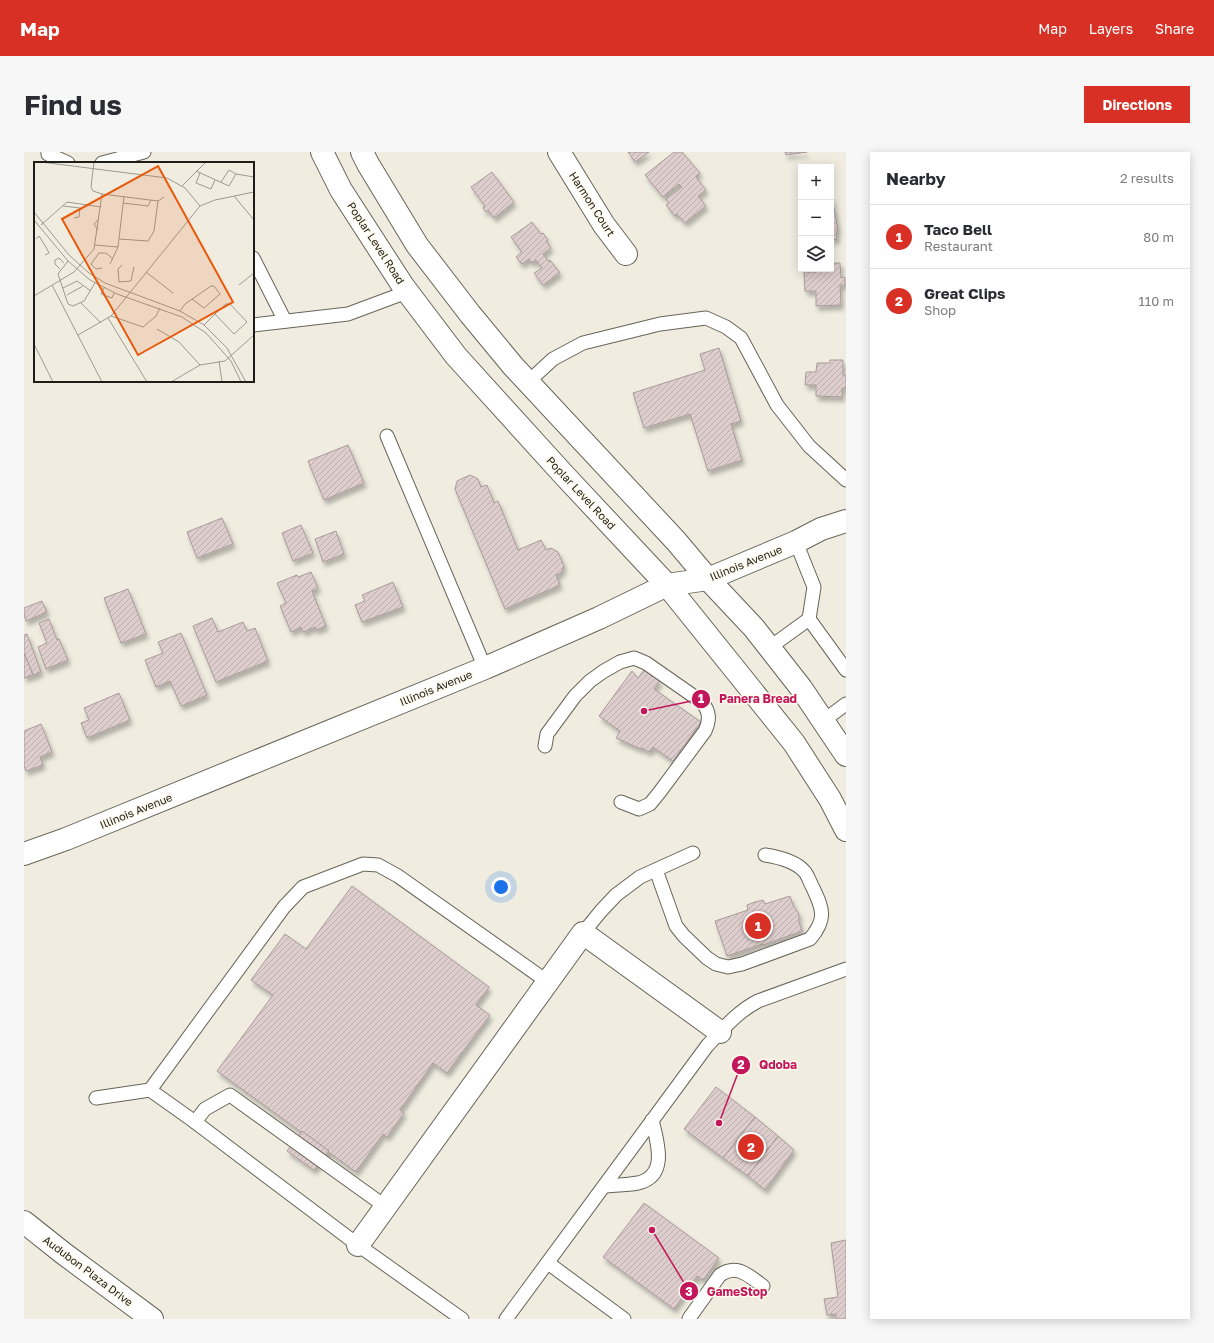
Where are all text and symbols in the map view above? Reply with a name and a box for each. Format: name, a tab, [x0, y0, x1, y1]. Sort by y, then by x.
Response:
text: Map	[20, 17, 60, 40]
text: Map	[1038, 20, 1067, 37]
text: Layers	[1089, 20, 1133, 37]
text: Share	[1155, 20, 1194, 37]
button: Directions	[1084, 86, 1190, 123]
text: Find us	[24, 88, 122, 121]
inset map	[34, 162, 254, 382]
map controls	[798, 164, 834, 272]
button: +	[798, 164, 834, 200]
text: Nearby	[886, 168, 946, 189]
street label: Harmon Court	[567, 169, 618, 238]
text: 2 results	[1120, 170, 1174, 186]
street label: Poplar Level Road	[345, 199, 408, 286]
button: −	[798, 200, 834, 236]
text: Taco Bell	[924, 220, 992, 238]
text: 1	[896, 229, 902, 245]
text: 80 m	[1143, 229, 1174, 245]
button: layers	[798, 236, 834, 272]
text: Restaurant	[924, 238, 993, 254]
text: Great Clips	[924, 284, 1005, 302]
text: 2	[895, 293, 903, 309]
text: 110 m	[1139, 293, 1174, 309]
text: Shop	[924, 302, 956, 318]
street label: Poplar Level Road	[544, 453, 619, 532]
street label: Illinois Avenue	[708, 542, 784, 583]
street label: Illinois Avenue	[398, 667, 474, 708]
callout: Panera Bread	[691, 687, 805, 711]
text: 1	[698, 691, 704, 706]
text: Panera Bread	[719, 691, 797, 706]
street label: Illinois Avenue	[98, 790, 174, 831]
your location	[491, 877, 511, 897]
pin: 1	[745, 911, 771, 941]
callout: Qdoba	[731, 1053, 805, 1077]
text: 2	[737, 1057, 745, 1072]
text: Qdoba	[759, 1057, 797, 1072]
pin: 2	[738, 1132, 764, 1162]
street label: Audubon Plaza Drive	[41, 1233, 136, 1309]
callout: GameStop	[679, 1279, 775, 1303]
text: 3	[685, 1284, 693, 1299]
text: GameStop	[707, 1284, 768, 1299]

